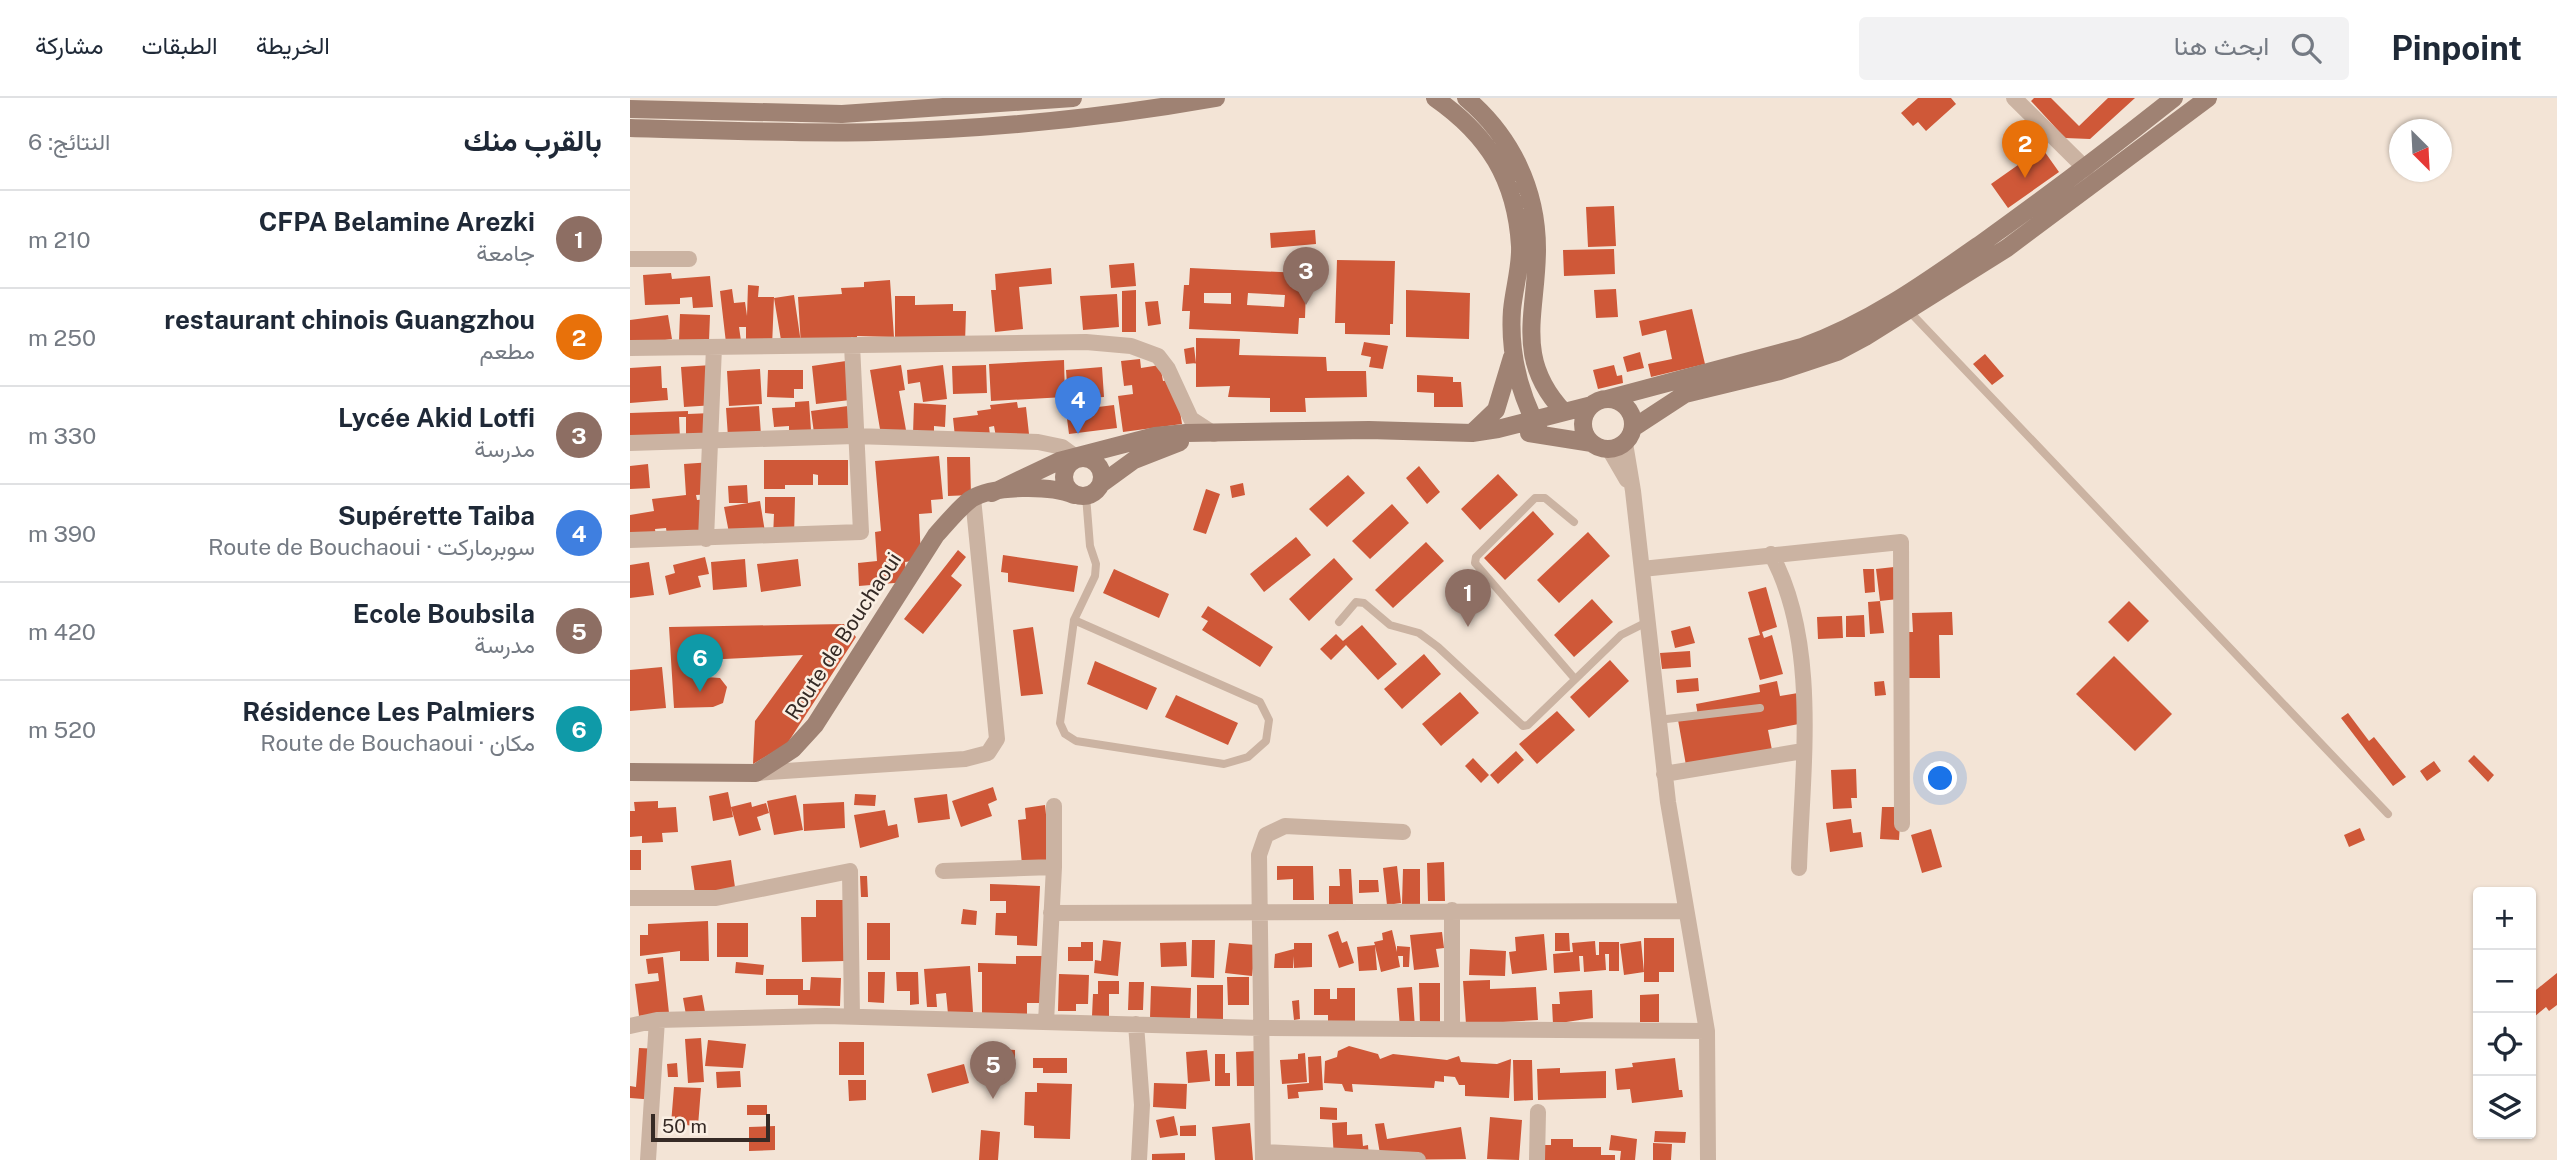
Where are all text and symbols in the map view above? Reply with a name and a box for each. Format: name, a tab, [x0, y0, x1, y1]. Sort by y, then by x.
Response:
search box	[1859, 17, 2349, 80]
icon: search	[2287, 29, 2325, 67]
text: Pinpoint	[2391, 29, 2522, 67]
text: ابحث هنا	[2174, 30, 2269, 61]
text: مشاركة	[35, 31, 103, 59]
text: الطبقات	[141, 31, 218, 59]
text: الخريطة	[256, 31, 330, 59]
north arrow	[2389, 119, 2452, 182]
pin: 2	[2002, 120, 2048, 178]
text: بالقرب منك	[464, 122, 602, 158]
text: النتائج: 6	[28, 128, 110, 155]
text: CFPA Belamine Arezki	[259, 206, 535, 237]
text: 210 m	[28, 226, 91, 253]
text: 1	[574, 226, 584, 253]
text: جامعة	[476, 239, 535, 266]
pin: 3	[1283, 247, 1329, 305]
text: restaurant chinois Guangzhou	[164, 304, 535, 335]
text: 250 m	[28, 324, 96, 351]
text: 2	[572, 324, 586, 351]
text: مطعم	[479, 337, 535, 364]
pin: 4	[1055, 376, 1101, 434]
text: Lycée Akid Lotfi	[338, 402, 535, 433]
text: 330 m	[28, 422, 96, 449]
text: 3	[571, 422, 587, 449]
text: مدرسة	[474, 435, 535, 462]
text: Supérette Taiba	[338, 500, 535, 531]
text: 390 m	[28, 520, 96, 547]
text: 4	[571, 520, 587, 547]
text: سوبرماركت · Route de Bouchaoui	[208, 533, 535, 560]
street label: Route de Bouchaoui	[780, 548, 906, 724]
pin: 1	[1445, 569, 1491, 627]
text: Ecole Boubsila	[353, 598, 535, 629]
text: 420 m	[28, 618, 96, 645]
text: 5	[571, 618, 587, 645]
text: مدرسة	[474, 631, 535, 658]
pin: 6	[677, 634, 723, 692]
text: Résidence Les Palmiers	[242, 696, 535, 727]
text: 520 m	[28, 716, 96, 743]
text: 6	[571, 716, 587, 743]
text: مكان · Route de Bouchaoui	[260, 729, 535, 756]
your location	[1923, 761, 1957, 795]
map controls	[2473, 887, 2536, 1139]
button: +	[2473, 887, 2536, 950]
button: −	[2473, 950, 2536, 1013]
button: locate	[2473, 1013, 2536, 1076]
pin: 5	[970, 1041, 1016, 1099]
button: layers	[2473, 1076, 2536, 1139]
scale bar	[651, 1111, 770, 1143]
text: 50 m	[662, 1115, 707, 1137]

